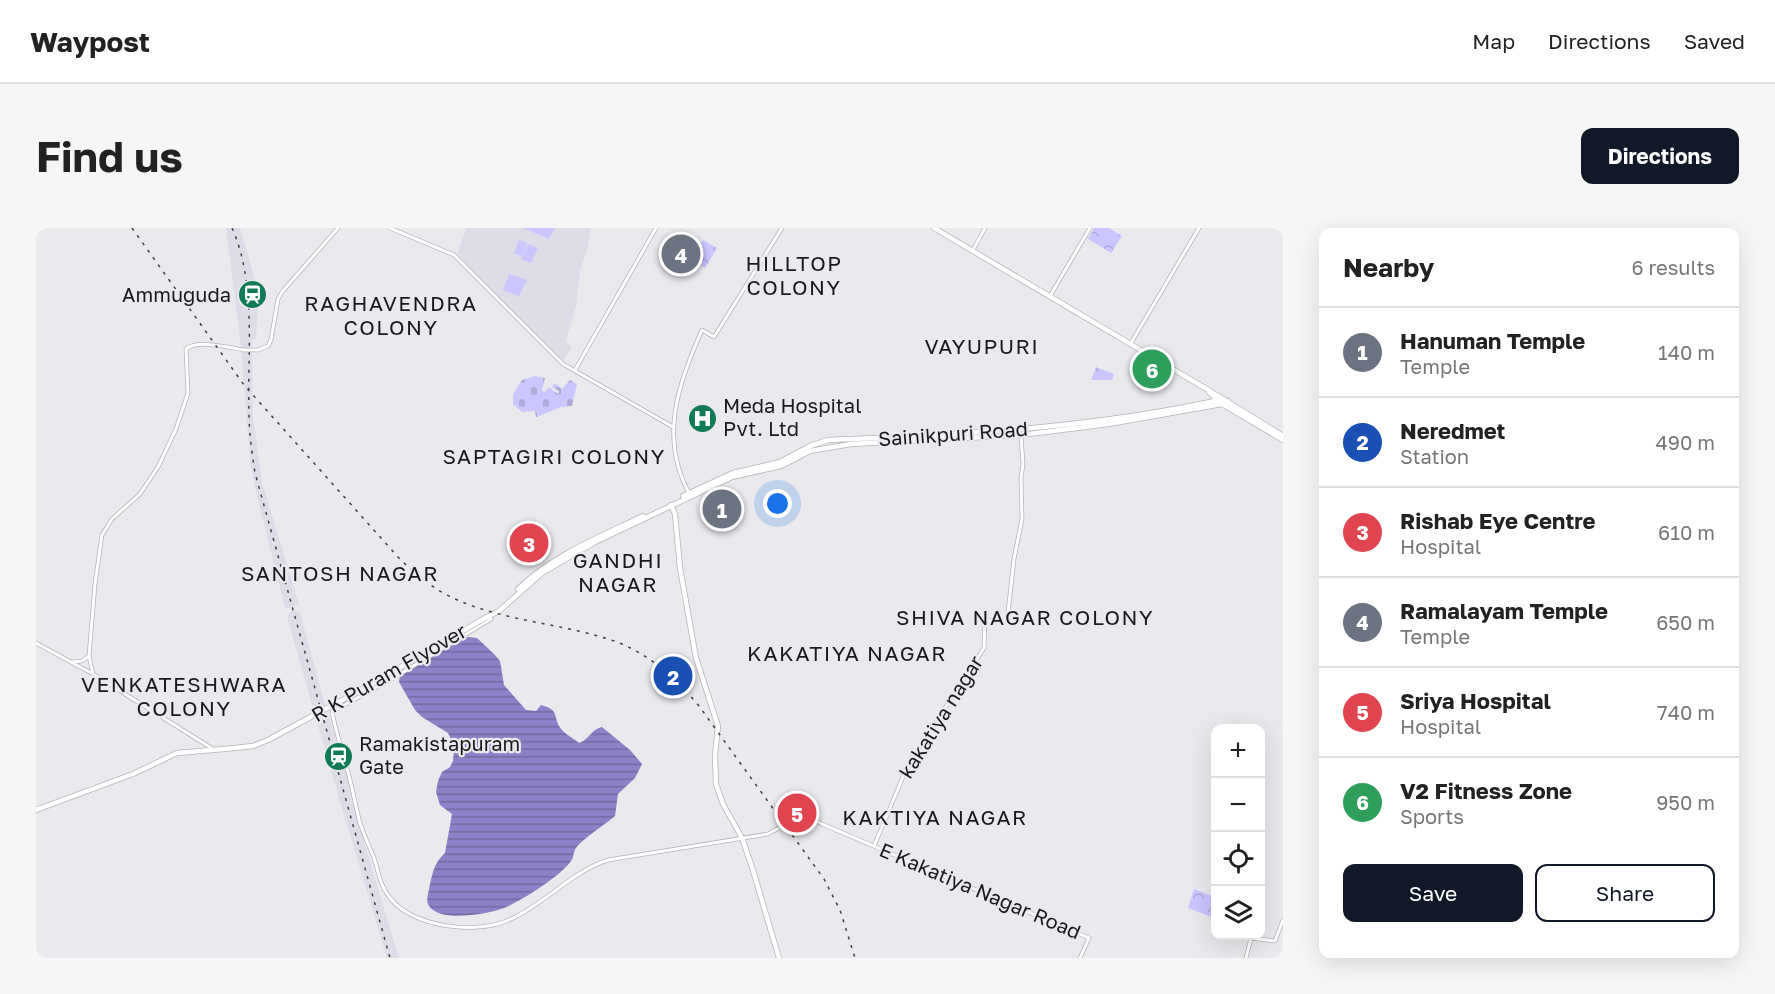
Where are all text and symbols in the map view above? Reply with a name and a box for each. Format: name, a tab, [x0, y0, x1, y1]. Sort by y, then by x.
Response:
text: Waypost	[30, 25, 150, 58]
text: Map	[1472, 28, 1515, 54]
text: Directions	[1548, 28, 1651, 54]
text: Saved	[1684, 28, 1745, 54]
button: Directions	[1581, 128, 1739, 184]
text: Find us	[36, 131, 183, 181]
pin: 4	[662, 231, 700, 276]
district label: HILLTOP COLONY	[745, 250, 843, 300]
text: Nearby	[1343, 252, 1434, 283]
text: 6 results	[1631, 255, 1715, 279]
station icon: Ammuguda	[236, 279, 268, 311]
place label: Ammuguda	[122, 282, 231, 306]
district label: RAGHAVENDRA COLONY	[304, 290, 478, 340]
text: Hanuman Temple	[1400, 327, 1585, 354]
district label: VAYUPURI	[925, 333, 1039, 359]
text: 1	[1357, 340, 1368, 364]
text: 140 m	[1658, 340, 1715, 364]
pin: 6	[1132, 346, 1172, 392]
text: Temple	[1400, 354, 1470, 378]
place label: Meda Hospital Pvt. Ltd	[723, 393, 862, 440]
hospital icon: Meda Hospital Pvt. Ltd	[686, 402, 718, 434]
street label: Sainikpuri Road	[877, 416, 1029, 450]
text: Neredmet	[1400, 417, 1505, 444]
text: 2	[1356, 430, 1369, 454]
text: 490 m	[1656, 430, 1715, 454]
district label: SAPTAGIRI COLONY	[442, 443, 666, 469]
text: Station	[1400, 444, 1469, 468]
pin: 1	[702, 486, 742, 532]
your location	[763, 489, 792, 518]
text: Rishab Eye Centre	[1400, 507, 1595, 534]
pin: 3	[510, 520, 548, 566]
text: 3	[1356, 520, 1369, 544]
text: 610 m	[1658, 520, 1715, 544]
text: Hospital	[1400, 534, 1481, 558]
district label: GANDHI NAGAR	[573, 547, 663, 597]
district label: SANTOSH NAGAR	[241, 560, 439, 586]
text: Ramalayam Temple	[1400, 597, 1608, 624]
district label: SHIVA NAGAR COLONY	[896, 604, 1154, 630]
text: 4	[1356, 610, 1369, 634]
text: 650 m	[1656, 610, 1715, 634]
street label: R K Puram Flyover	[307, 618, 470, 726]
text: Temple	[1400, 624, 1470, 648]
district label: KAKATIYA NAGAR	[747, 640, 947, 666]
street label: kakatiya nagar	[893, 651, 987, 782]
pin: 2	[654, 654, 692, 698]
district label: VENKATESHWARA COLONY	[81, 671, 287, 721]
text: Sriya Hospital	[1400, 687, 1551, 714]
text: 5	[1356, 700, 1369, 724]
text: 740 m	[1657, 700, 1715, 724]
text: Hospital	[1400, 714, 1481, 738]
map controls	[1211, 724, 1265, 940]
button: +	[1211, 724, 1265, 778]
place label: Ramakistapuram Gate	[359, 731, 520, 778]
station icon: Ramakistapuram Gate	[322, 740, 354, 772]
text: V2 Fitness Zone	[1400, 777, 1572, 804]
button: −	[1211, 778, 1265, 832]
pin: 5	[778, 790, 816, 836]
text: 6	[1356, 790, 1369, 814]
text: 950 m	[1656, 790, 1715, 814]
district label: KAKTIYA NAGAR	[842, 804, 1028, 830]
text: Sports	[1400, 804, 1464, 828]
button: locate	[1211, 832, 1265, 886]
street label: E Kakatiya Nagar Road	[876, 837, 1085, 943]
button: Save	[1343, 864, 1523, 922]
button: Share	[1535, 864, 1715, 922]
button: layers	[1211, 886, 1265, 940]

